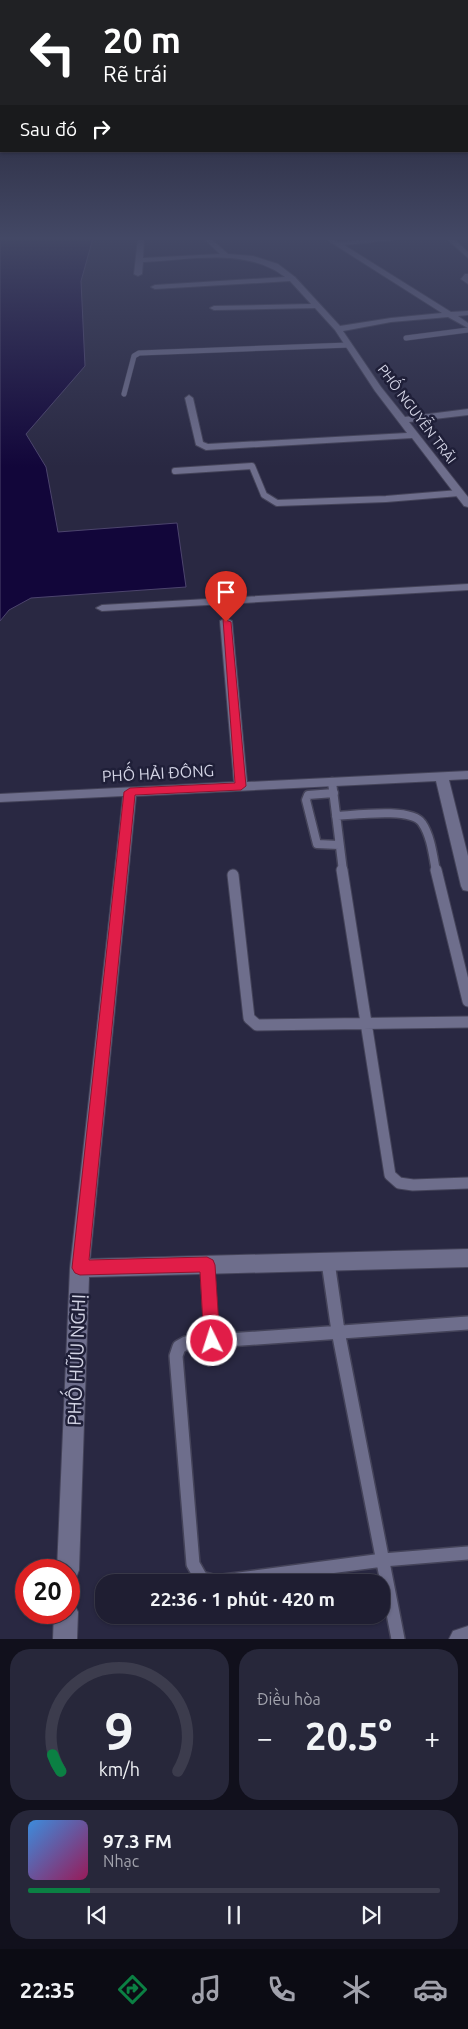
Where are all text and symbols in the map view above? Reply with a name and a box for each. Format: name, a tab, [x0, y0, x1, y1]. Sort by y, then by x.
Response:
icon: left	[20, 20, 85, 85]
text: 20 m	[103, 20, 181, 60]
text: Rẽ trái	[103, 61, 167, 86]
icon: right	[87, 115, 115, 143]
text: Sau đó	[20, 118, 77, 140]
street label: PHỐ NGUYỄN TRÃI	[375, 359, 463, 467]
pin	[205, 571, 247, 622]
icon: arrive	[212, 578, 240, 606]
street label: PHỐ HẢI ĐÔNG	[101, 756, 215, 785]
street label: PHỐ HỮU NGHỊ	[58, 1294, 89, 1426]
position arrow	[185, 1314, 237, 1366]
speed limit sign: 20	[15, 1559, 80, 1624]
text: 22:36 · 1 phút · 420 m	[150, 1588, 335, 1610]
text: Điều hòa	[257, 1690, 321, 1708]
text: 9	[105, 1702, 134, 1760]
text: 20.5°	[305, 1715, 392, 1757]
text: −	[257, 1722, 273, 1753]
text: +	[424, 1722, 440, 1753]
text: km/h	[99, 1759, 140, 1779]
text: 97.3 FM	[103, 1830, 172, 1852]
text: Nhạc	[103, 1852, 139, 1870]
icon: previous	[83, 1901, 111, 1929]
icon: pause	[220, 1901, 248, 1929]
icon: next	[357, 1901, 385, 1929]
icon: directions	[115, 1972, 150, 2007]
icon: music	[189, 1972, 224, 2007]
icon: phone	[264, 1972, 299, 2007]
icon: climate	[339, 1972, 374, 2007]
icon: car	[413, 1972, 448, 2007]
text: 22:35	[20, 1977, 75, 2002]

